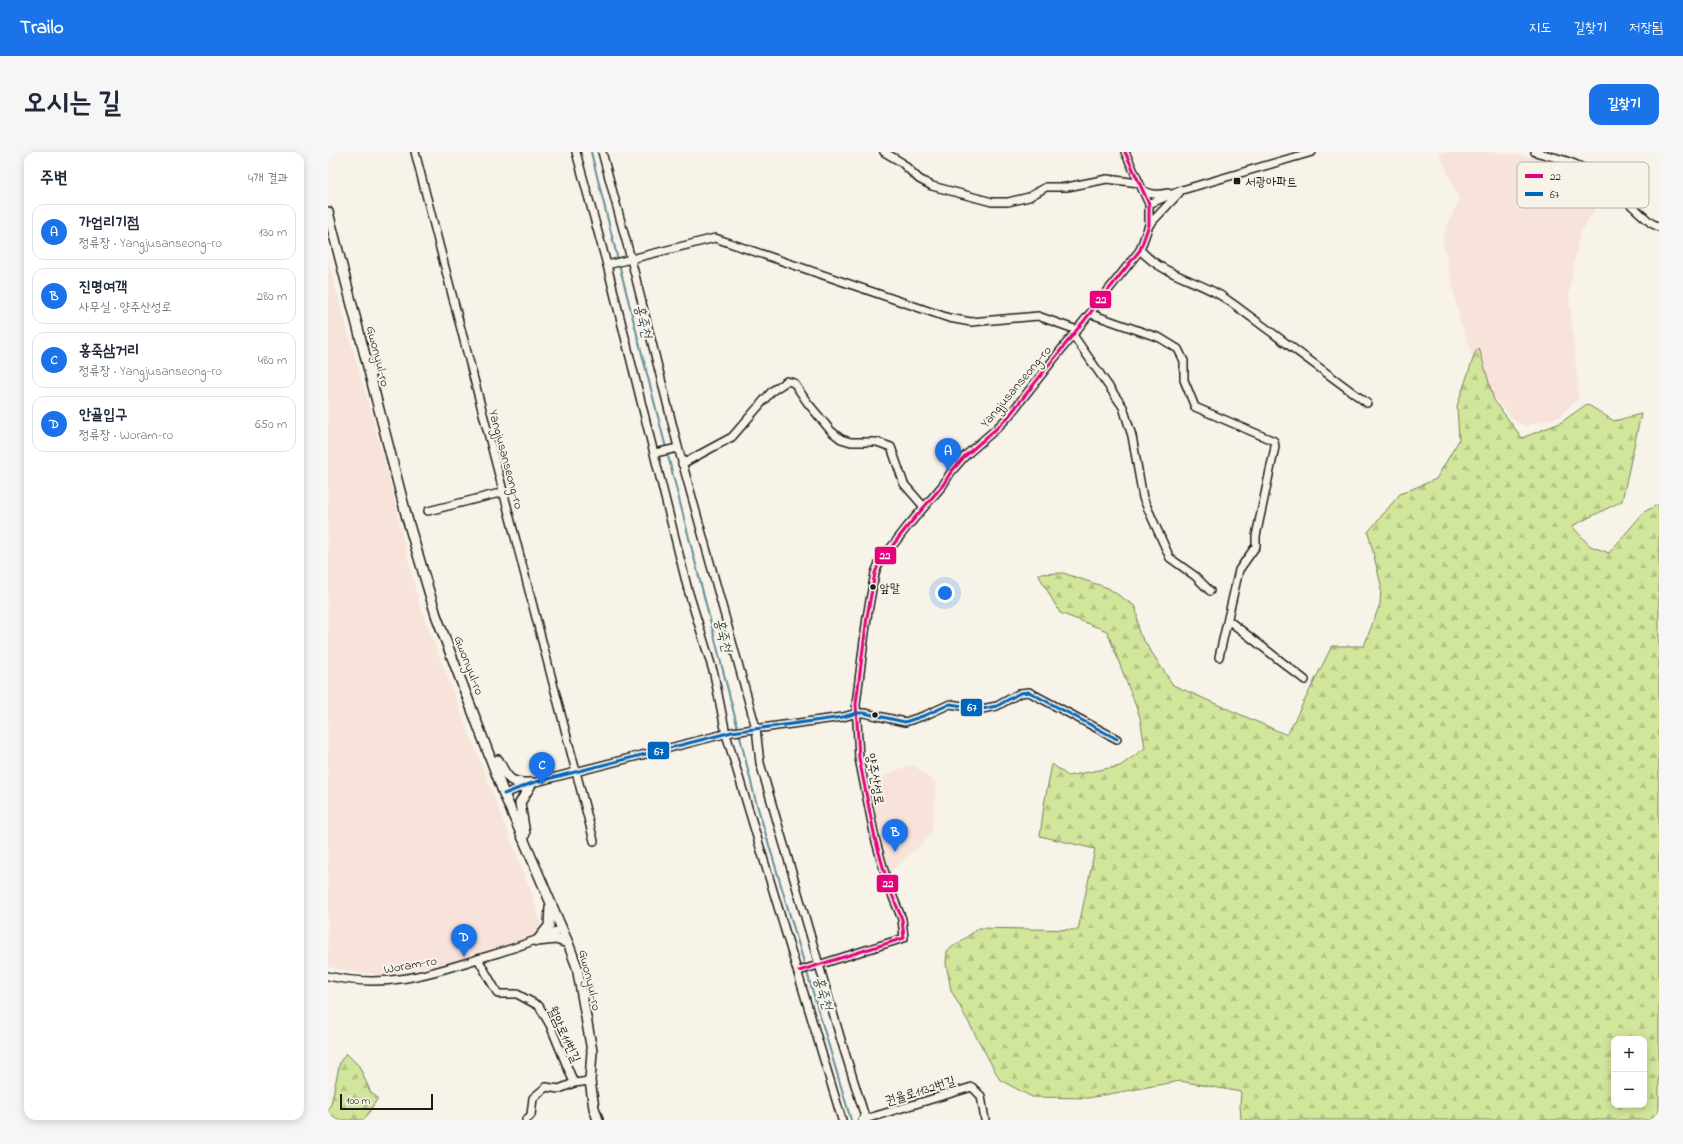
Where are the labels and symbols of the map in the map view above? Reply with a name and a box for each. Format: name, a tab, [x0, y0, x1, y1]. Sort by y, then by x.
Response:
legend	[1517, 162, 1649, 208]
text: 22	[1550, 169, 1561, 185]
place label: 서광아파트	[1245, 173, 1297, 192]
marker: 서광아파트	[1232, 176, 1242, 186]
text: 67	[1550, 187, 1560, 203]
line badge: 22	[1089, 290, 1112, 309]
text: 22	[1095, 292, 1107, 308]
water label: 홍죽천	[628, 302, 657, 342]
street label: Gwonyul-ro	[360, 324, 394, 389]
street label: Yangjusanseong-ro	[976, 341, 1057, 433]
street label: Yangjusanseong-ro	[482, 407, 528, 512]
pin: A	[935, 438, 961, 471]
line badge: 22	[874, 546, 897, 565]
text: 22	[879, 548, 891, 564]
place label: 앞말	[880, 580, 900, 598]
marker: 앞말	[868, 582, 878, 592]
your location	[935, 583, 955, 603]
water label: 홍죽천	[708, 616, 737, 656]
street label: Gwonyul-ro	[448, 633, 489, 699]
line badge: 67	[960, 698, 983, 717]
text: 67	[966, 700, 977, 716]
unlabelled marker	[870, 710, 880, 720]
line badge: 67	[647, 741, 670, 760]
text: 67	[653, 744, 664, 760]
pin: C	[529, 752, 555, 785]
street label: 양주산성로	[861, 752, 888, 807]
pin: B	[882, 819, 908, 852]
line badge: 22	[876, 874, 899, 893]
text: 22	[882, 876, 894, 892]
pin: D	[451, 924, 477, 957]
street label: Gwonyul-ro	[572, 948, 606, 1013]
street label: Woram-ro	[382, 951, 439, 979]
water label: 홍죽천	[808, 974, 838, 1014]
street label: 월암로11번길	[542, 1003, 585, 1066]
street label: 권율로1132번길	[883, 1072, 958, 1111]
scale bar	[340, 1092, 433, 1111]

